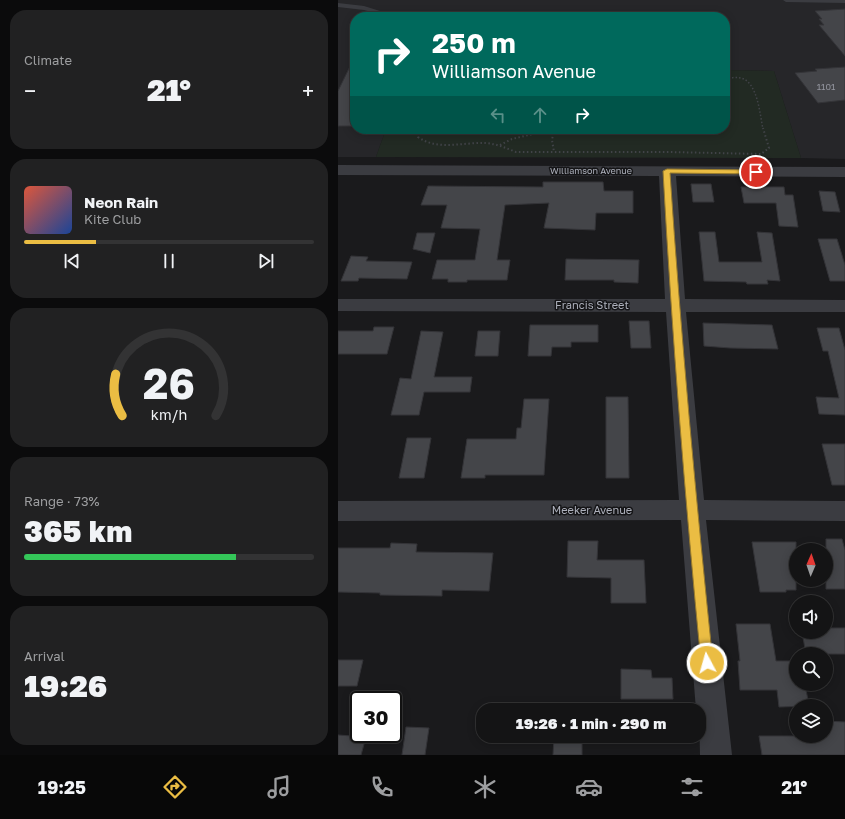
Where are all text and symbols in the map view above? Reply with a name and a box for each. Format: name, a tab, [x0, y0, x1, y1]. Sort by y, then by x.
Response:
text: 250 m	[432, 26, 516, 59]
icon: right	[366, 28, 418, 80]
text: Climate	[24, 52, 72, 68]
text: Williamson Avenue	[432, 60, 596, 82]
text: 21°	[147, 72, 191, 108]
text: −	[24, 77, 36, 104]
text: +	[302, 77, 314, 104]
house number: 1101	[817, 81, 836, 92]
icon: left	[487, 104, 509, 126]
icon: ahead	[529, 104, 551, 126]
icon: right	[571, 104, 593, 126]
pin	[739, 155, 773, 189]
icon: arrive	[745, 161, 767, 183]
street label: Williamson Avenue	[550, 165, 632, 176]
text: Neon Rain	[84, 193, 158, 211]
text: Kite Club	[84, 211, 141, 227]
icon: previous	[61, 250, 83, 272]
icon: pause	[158, 250, 180, 272]
icon: next	[255, 250, 277, 272]
street label: Francis Street	[555, 298, 629, 311]
text: 26	[143, 357, 195, 407]
text: km/h	[151, 405, 187, 422]
text: Range · 73%	[24, 493, 99, 509]
street label: Meeker Avenue	[552, 503, 632, 516]
text: 365 km	[24, 513, 132, 549]
north arrow	[789, 543, 833, 587]
map controls	[789, 543, 833, 743]
button: sound	[789, 595, 833, 639]
position arrow	[686, 642, 728, 684]
button: search	[789, 647, 833, 691]
text: Arrival	[24, 648, 65, 664]
text: 19:26	[24, 668, 107, 704]
speed limit sign: 30	[350, 691, 402, 743]
button: layers	[789, 699, 833, 743]
text: 19:26 · 1 min · 290 m	[516, 714, 666, 732]
icon: directions	[161, 773, 189, 801]
icon: music	[265, 773, 293, 801]
icon: phone	[368, 773, 396, 801]
icon: climate	[471, 773, 499, 801]
icon: car	[575, 773, 603, 801]
icon: filters	[678, 773, 706, 801]
text: 19:25	[38, 776, 86, 798]
text: 21°	[781, 776, 807, 798]

